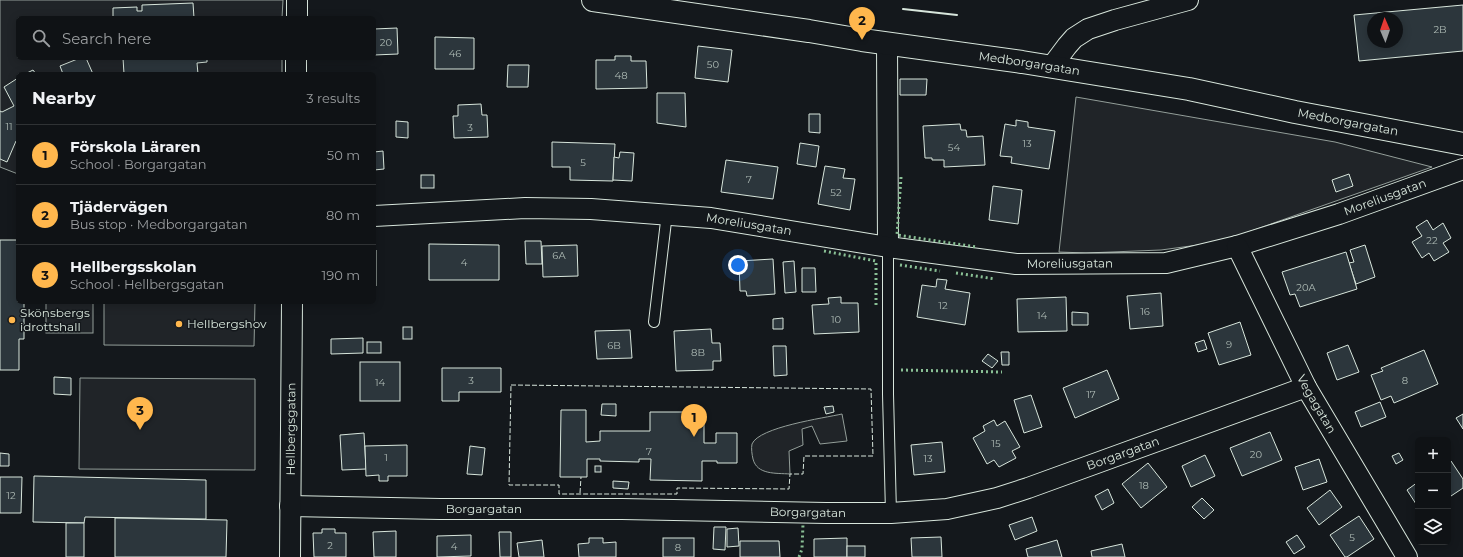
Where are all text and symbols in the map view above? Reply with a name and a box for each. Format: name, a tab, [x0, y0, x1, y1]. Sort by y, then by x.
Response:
pin: 2	[849, 7, 875, 40]
north arrow	[1367, 12, 1403, 48]
search box	[16, 16, 376, 60]
house number: 2B	[1433, 23, 1447, 36]
icon: search	[30, 27, 52, 49]
text: Search here	[62, 29, 151, 48]
house number: 20	[380, 36, 393, 49]
house number: 46	[449, 47, 461, 60]
street label: Medborgargatan	[978, 48, 1081, 78]
house number: 50	[707, 58, 720, 71]
house number: 48	[614, 69, 628, 82]
text: Nearby	[32, 88, 96, 108]
text: 3 results	[306, 90, 360, 106]
street label: Medborgargatan	[1296, 105, 1400, 139]
house number: 11	[5, 120, 13, 133]
house number: 3	[467, 121, 473, 134]
text: Förskola Läraren	[70, 137, 201, 156]
house number: 13	[1022, 137, 1032, 150]
house number: 54	[948, 141, 961, 154]
text: 1	[42, 147, 48, 163]
text: 50 m	[327, 147, 360, 163]
text: School · Borgargatan	[70, 156, 207, 172]
house number: 5	[580, 156, 586, 169]
house number: 7	[746, 173, 752, 186]
street label: Moreliusgatan	[1342, 175, 1428, 219]
house number: 52	[830, 186, 842, 199]
text: Tjädervägen	[70, 197, 168, 216]
text: 2	[41, 207, 49, 223]
text: 80 m	[326, 207, 360, 223]
street label: Moreliusgatan	[705, 209, 793, 238]
text: Bus stop · Medborgargatan	[70, 216, 248, 232]
house number: 22	[1426, 234, 1438, 247]
house number: 6A	[552, 249, 566, 262]
your location	[728, 255, 748, 275]
street label: Moreliusgatan	[1027, 255, 1113, 271]
house number: 4	[461, 256, 468, 269]
text: Hellbergsskolan	[70, 257, 197, 276]
text: 3	[41, 267, 49, 283]
text: 190 m	[322, 267, 360, 283]
text: School · Hellbergsgatan	[70, 276, 224, 292]
house number: 20A	[1296, 281, 1317, 294]
house number: 12	[938, 299, 948, 312]
place label: Skönsbergs idrottshall	[20, 305, 90, 334]
house number: 16	[1140, 305, 1150, 318]
house number: 14	[1037, 309, 1047, 322]
house number: 10	[831, 313, 841, 326]
marker: Skönsbergs idrottshall	[7, 315, 17, 325]
place label: Hellbergshov	[187, 316, 267, 331]
marker: Hellbergshov	[174, 319, 184, 329]
house number: 9	[1226, 338, 1232, 351]
house number: 6B	[607, 339, 621, 352]
house number: 8B	[691, 346, 705, 359]
street label: Vegagatan	[1294, 372, 1340, 436]
house number: 3	[468, 374, 474, 387]
house number: 8	[1402, 374, 1408, 387]
house number: 14	[375, 376, 385, 389]
street label: Hellbergsgatan	[283, 383, 298, 475]
house number: 17	[1086, 388, 1096, 401]
pin: 3	[127, 397, 153, 430]
pin: 1	[681, 404, 707, 437]
street label: Borgargatan	[1084, 433, 1161, 473]
house number: 15	[991, 437, 1001, 450]
map controls	[1415, 437, 1451, 545]
button: +	[1415, 437, 1451, 473]
house number: 7	[646, 445, 652, 458]
house number: 20	[1250, 448, 1263, 461]
house number: 1	[384, 451, 388, 464]
house number: 13	[923, 452, 933, 465]
button: −	[1415, 473, 1451, 509]
house number: 18	[1139, 479, 1149, 492]
house number: 12	[6, 489, 16, 502]
street label: Borgargatan	[446, 501, 522, 516]
street label: Borgargatan	[770, 504, 846, 520]
button: layers	[1415, 509, 1451, 545]
house number: 5	[1349, 531, 1355, 544]
house number: 2	[327, 539, 333, 552]
house number: 4	[451, 540, 458, 553]
house number: 8	[675, 541, 681, 554]

